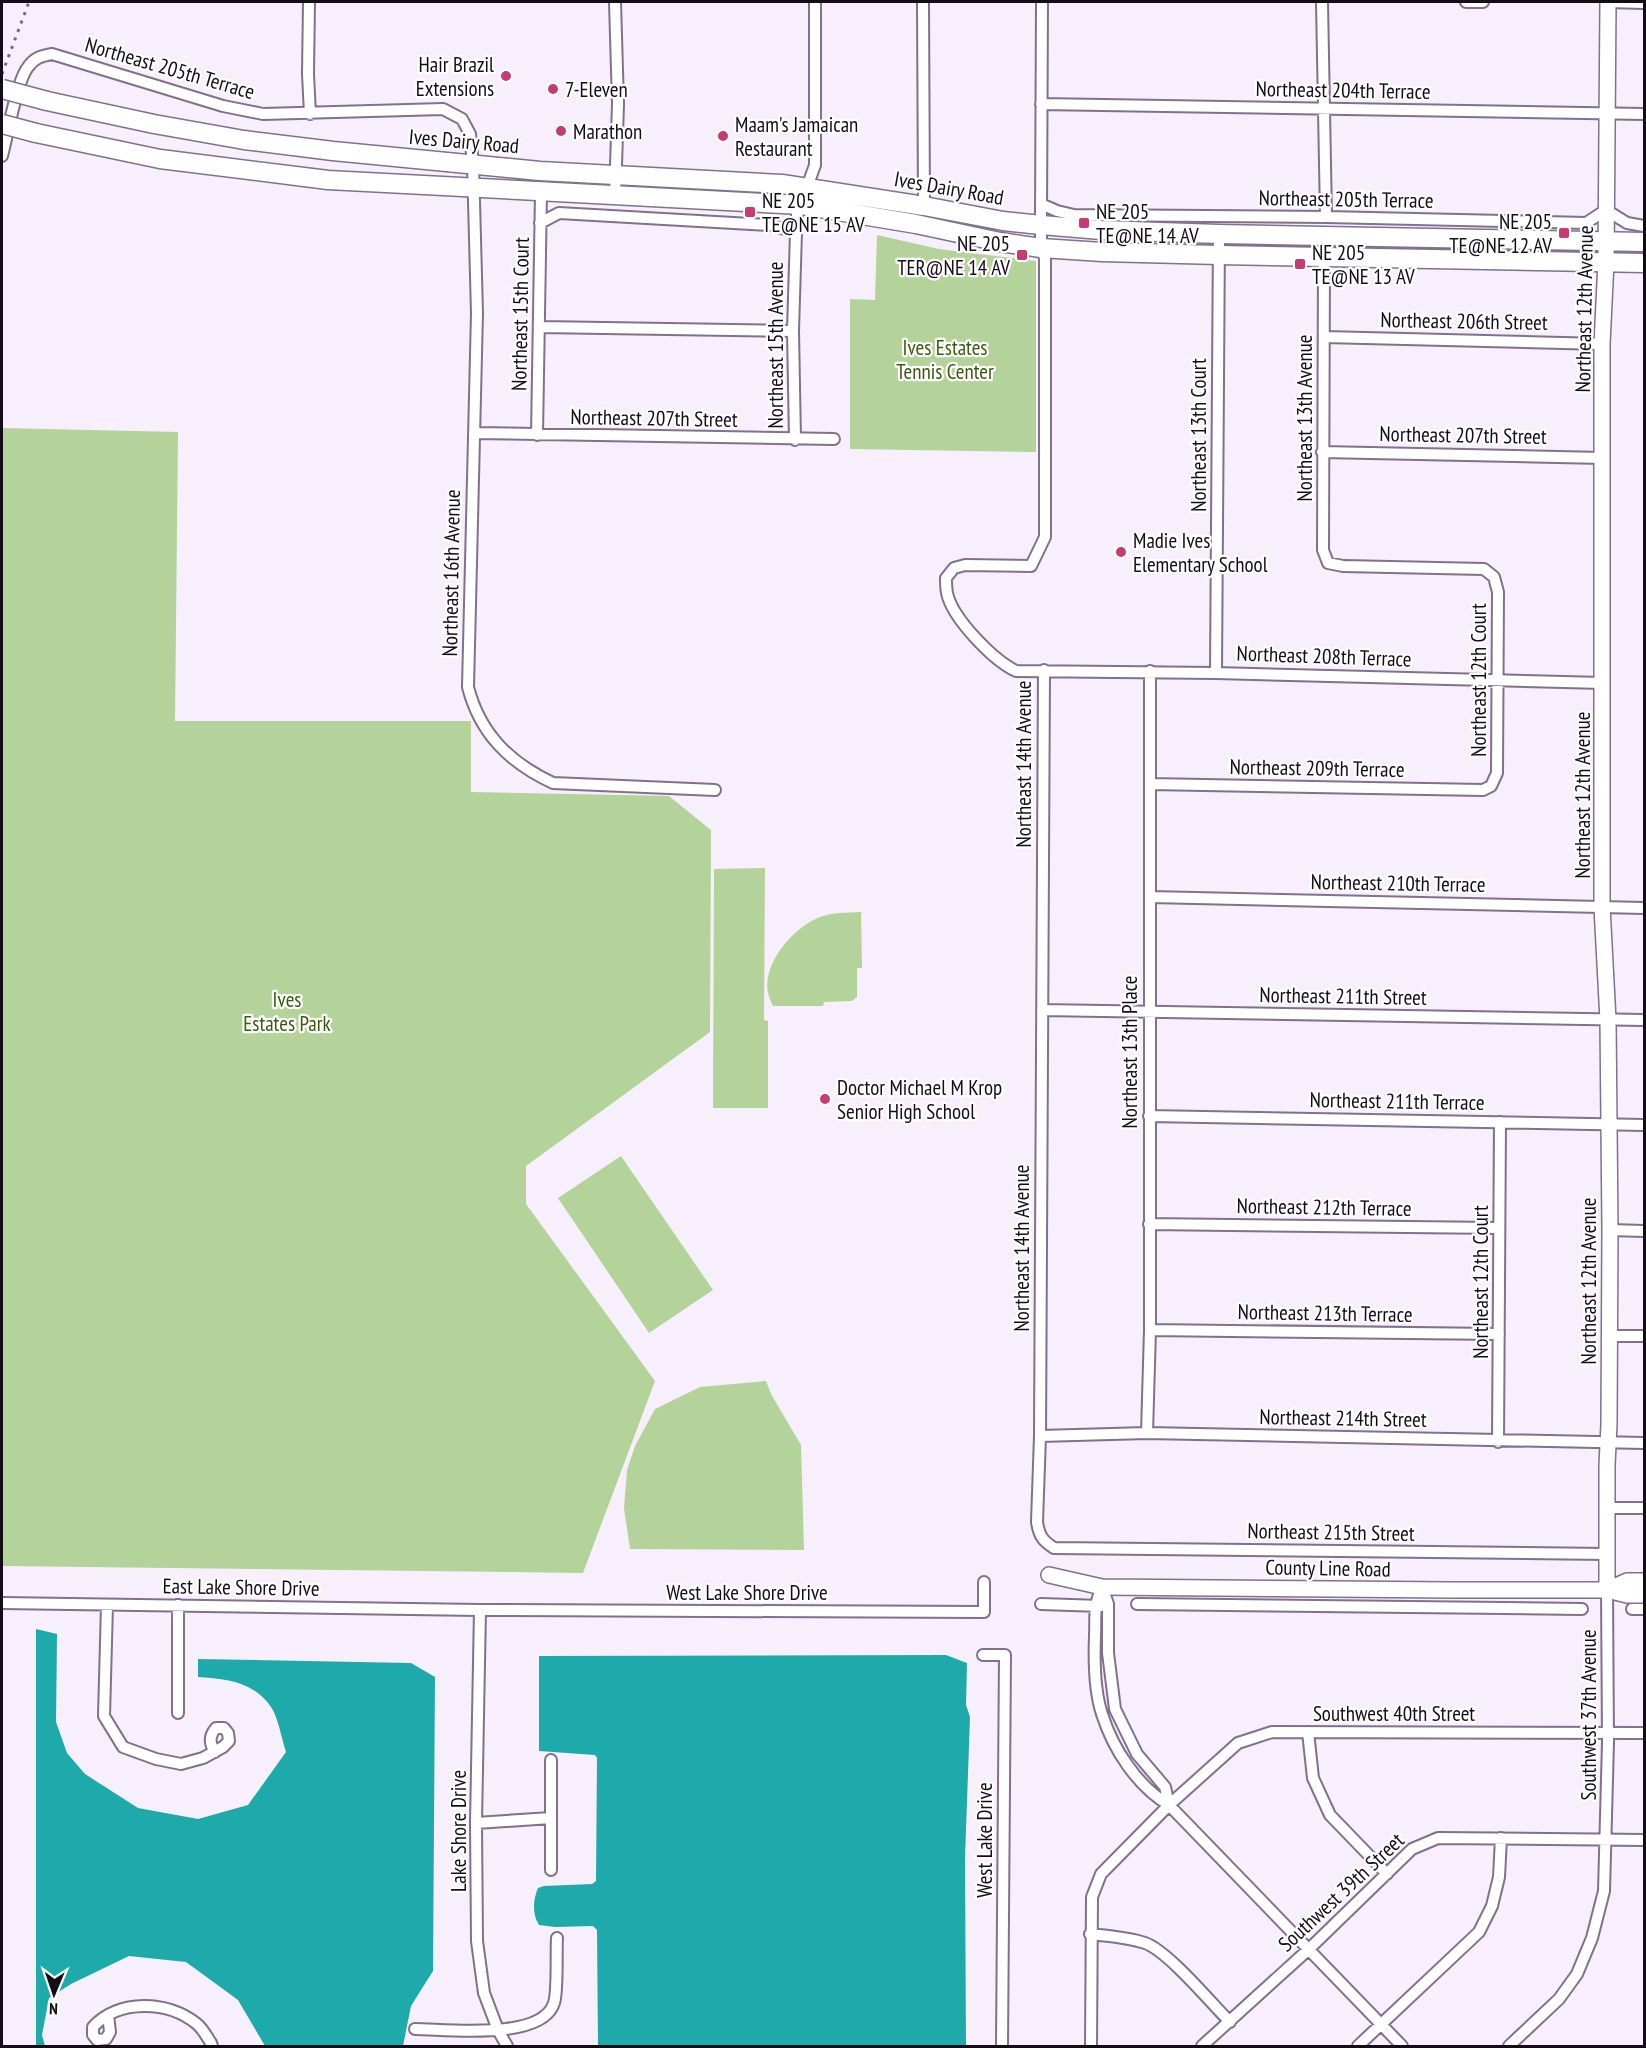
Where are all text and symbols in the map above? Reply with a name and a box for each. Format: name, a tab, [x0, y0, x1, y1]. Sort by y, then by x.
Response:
street label: Northeast 205th Terrace	[82, 31, 258, 105]
place label: Hair Brazil Extensions	[416, 51, 494, 102]
marker: Hair Brazil Extensions	[499, 69, 513, 83]
street label: Northeast 204th Terrace	[1255, 75, 1431, 105]
place label: 7-Eleven	[565, 76, 628, 103]
marker: 7-Eleven	[546, 82, 560, 96]
place label: Maam's Jamaican Restaurant	[735, 111, 858, 162]
place label: Marathon	[573, 118, 642, 145]
street label: Ives Dairy Road	[408, 123, 520, 159]
marker: Marathon	[554, 124, 568, 138]
marker: Maam's Jamaican Restaurant	[716, 129, 730, 143]
street label: Ives Dairy Road	[892, 165, 1006, 211]
street label: Northeast 205th Terrace	[1258, 184, 1434, 214]
place label: NE 205 TE@NE 15 AV	[762, 187, 865, 238]
place label: NE 205 TE@NE 14 AV	[1096, 198, 1199, 249]
marker: NE 205 TE@NE 15 AV	[743, 205, 757, 219]
place label: NE 205 TE@NE 12 AV	[1449, 208, 1552, 259]
marker: NE 205 TE@NE 14 AV	[1077, 216, 1091, 230]
street label: Northeast 12th Avenue	[1569, 225, 1599, 393]
marker: NE 205 TE@NE 12 AV	[1557, 226, 1571, 240]
place label: NE 205 TER@NE 14 AV	[897, 230, 1010, 281]
street label: Northeast 15th Court	[505, 237, 535, 391]
place label: NE 205 TE@NE 13 AV	[1312, 239, 1415, 290]
marker: NE 205 TER@NE 14 AV	[1015, 248, 1029, 262]
marker: NE 205 TE@NE 13 AV	[1293, 257, 1307, 271]
street label: Northeast 15th Avenue	[762, 262, 789, 428]
street label: Northeast 206th Street	[1380, 306, 1548, 336]
park label: Ives Estates Tennis Center	[896, 334, 994, 385]
street label: Northeast 13th Avenue	[1291, 335, 1318, 501]
street label: Northeast 13th Court	[1185, 358, 1212, 512]
street label: Northeast 207th Street	[570, 403, 738, 433]
street label: Northeast 207th Street	[1379, 420, 1547, 450]
street label: Northeast 16th Avenue	[436, 489, 466, 657]
place label: Madie Ives Elementary School	[1133, 527, 1268, 578]
marker: Madie Ives Elementary School	[1114, 545, 1128, 559]
street label: Northeast 12th Court	[1465, 603, 1492, 757]
street label: Northeast 208th Terrace	[1236, 639, 1412, 673]
street label: Northeast 14th Avenue	[1010, 681, 1037, 847]
street label: Northeast 12th Avenue	[1569, 712, 1596, 878]
street label: Northeast 209th Terrace	[1229, 753, 1405, 783]
street label: Northeast 210th Terrace	[1310, 868, 1486, 898]
street label: Northeast 13th Place	[1116, 976, 1143, 1128]
street label: Northeast 211th Street	[1259, 981, 1427, 1011]
park label: Ives Estates Park	[243, 986, 331, 1037]
place label: Doctor Michael M Krop Senior High School	[837, 1074, 1002, 1125]
street label: Northeast 211th Terrace	[1309, 1086, 1485, 1116]
marker: Doctor Michael M Krop Senior High School	[818, 1092, 832, 1106]
street label: Northeast 14th Avenue	[1008, 1165, 1035, 1331]
street label: Northeast 212th Terrace	[1236, 1192, 1412, 1222]
street label: Northeast 12th Avenue	[1575, 1198, 1602, 1364]
street label: Northeast 12th Court	[1467, 1205, 1494, 1359]
street label: Northeast 213th Terrace	[1237, 1298, 1413, 1328]
street label: Northeast 214th Street	[1259, 1403, 1427, 1433]
street label: Northeast 215th Street	[1247, 1517, 1415, 1547]
street label: County Line Road	[1265, 1553, 1391, 1583]
street label: East Lake Shore Drive	[162, 1572, 320, 1602]
street label: West Lake Shore Drive	[666, 1579, 828, 1606]
street label: Southwest 37th Avenue	[1575, 1629, 1602, 1801]
street label: Southwest 40th Street	[1313, 1700, 1475, 1727]
street label: Lake Shore Drive	[445, 1770, 472, 1892]
street label: West Lake Drive	[971, 1782, 998, 1898]
street label: Southwest 39th Street	[1272, 1827, 1410, 1957]
north arrow	[24, 1964, 84, 2024]
text: N	[49, 1999, 58, 2019]

